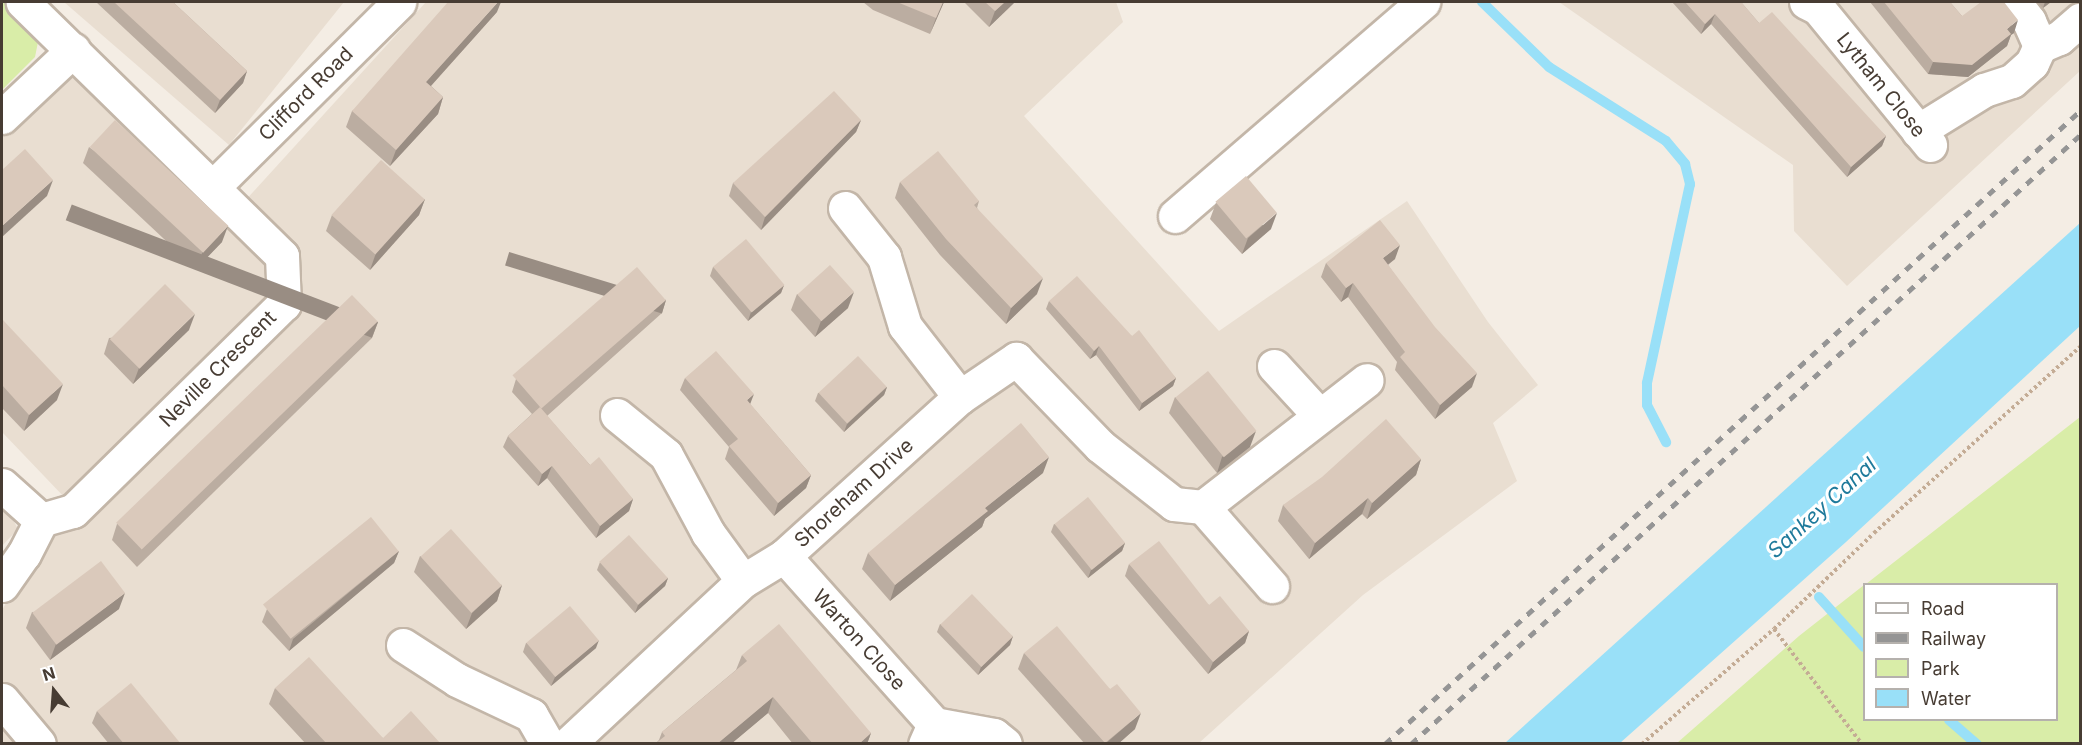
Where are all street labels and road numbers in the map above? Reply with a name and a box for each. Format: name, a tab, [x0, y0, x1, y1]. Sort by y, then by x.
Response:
street label: Lytham Close	[1831, 28, 1931, 142]
street label: Clifford Road	[254, 42, 358, 146]
street label: Neville Crescent	[155, 306, 281, 432]
street label: Shoreham Drive	[790, 433, 918, 553]
street label: Warton Close	[808, 585, 910, 695]

